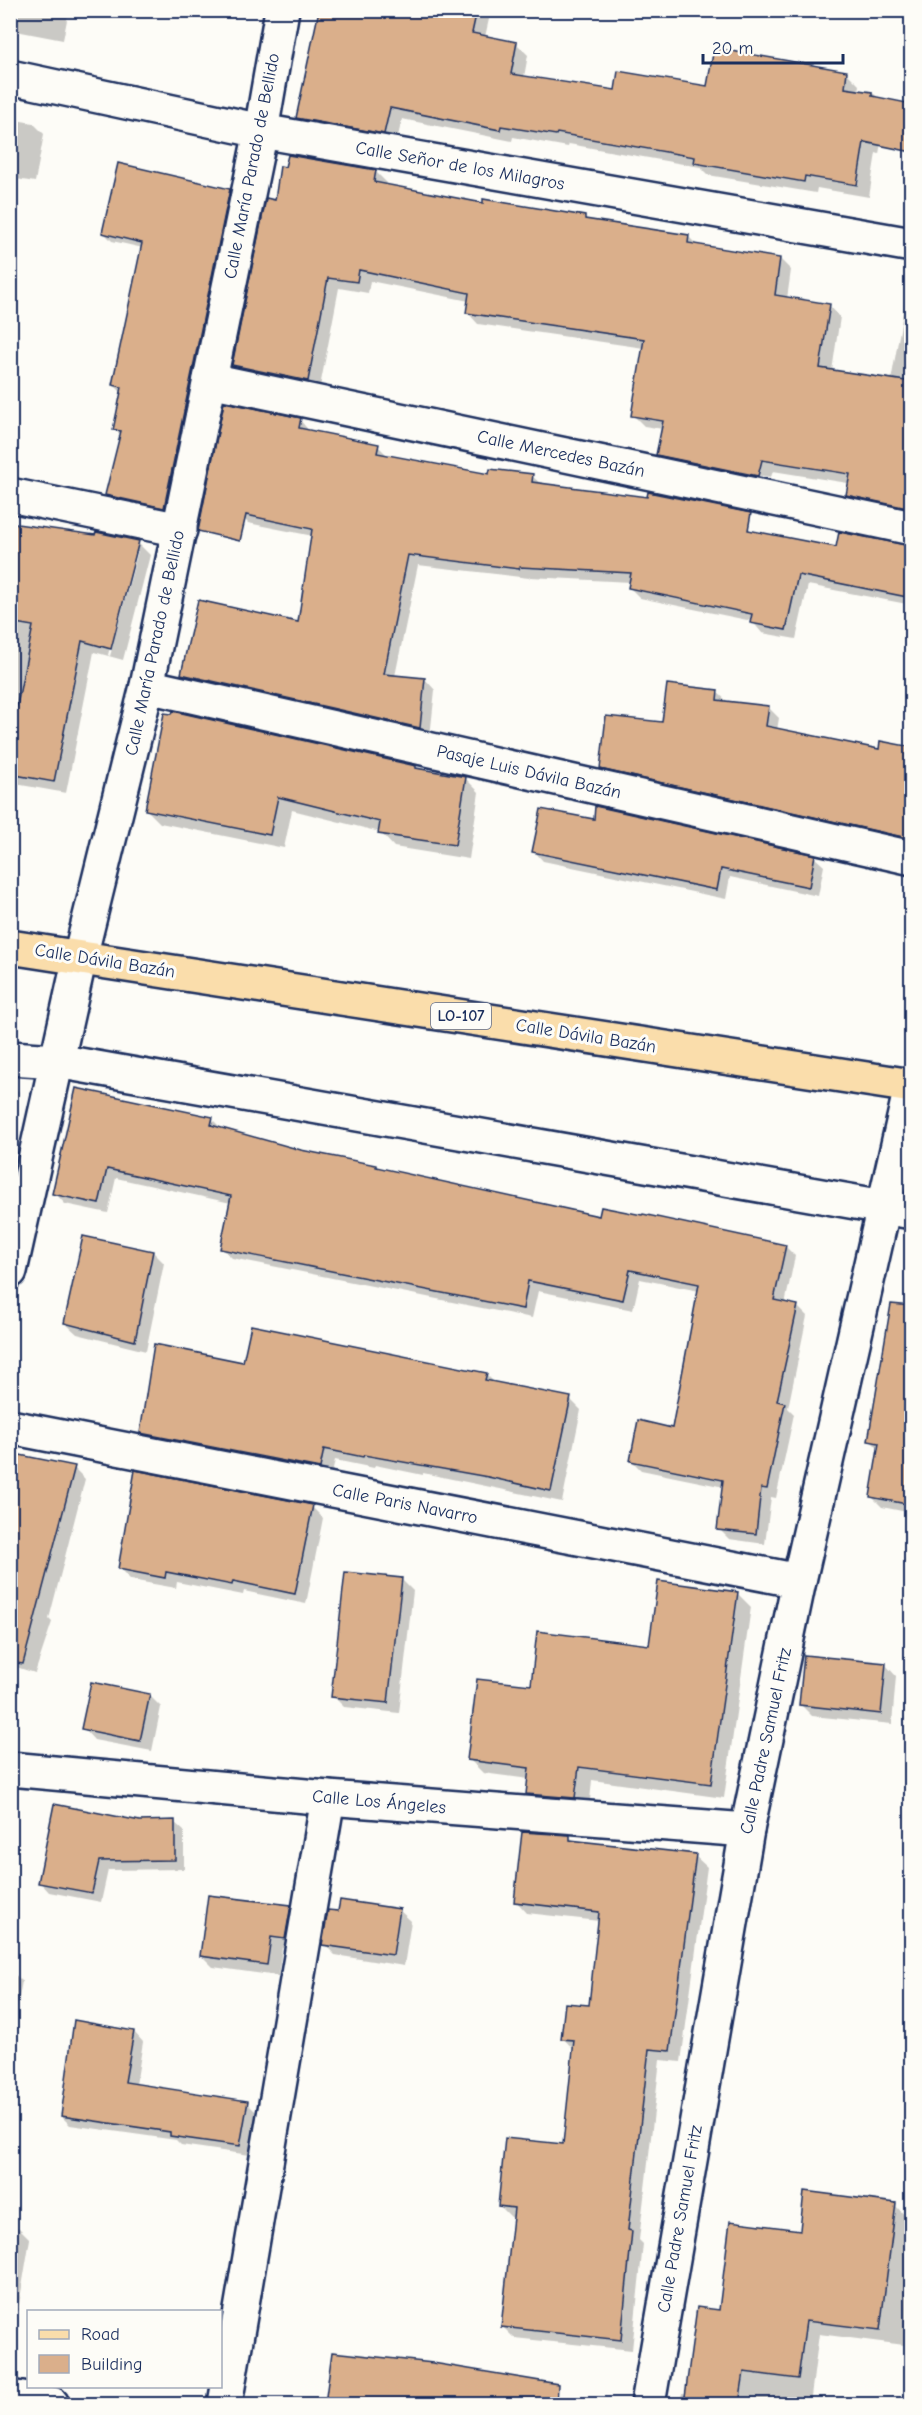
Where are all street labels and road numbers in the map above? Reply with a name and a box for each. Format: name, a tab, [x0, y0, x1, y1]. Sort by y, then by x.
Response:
street label: Calle María Parado de Bellido	[220, 51, 284, 281]
street label: Calle Señor de los Milagros	[354, 137, 566, 195]
street label: Calle Mercedes Bazán	[475, 426, 647, 482]
street label: Calle María Parado de Bellido	[121, 528, 189, 758]
street label: Pasaje Luis Dávila Bazán	[435, 741, 623, 803]
street label: Calle Dávila Bazán	[33, 940, 177, 982]
road number: LO-107	[431, 1003, 491, 1029]
street label: Calle Dávila Bazán	[514, 1015, 658, 1057]
street label: Calle Paris Navarro	[331, 1480, 479, 1528]
street label: Calle Padre Samuel Fritz	[736, 1646, 796, 1836]
street label: Calle Los Ángeles	[311, 1785, 447, 1818]
street label: Calle Padre Samuel Fritz	[653, 2123, 707, 2314]

